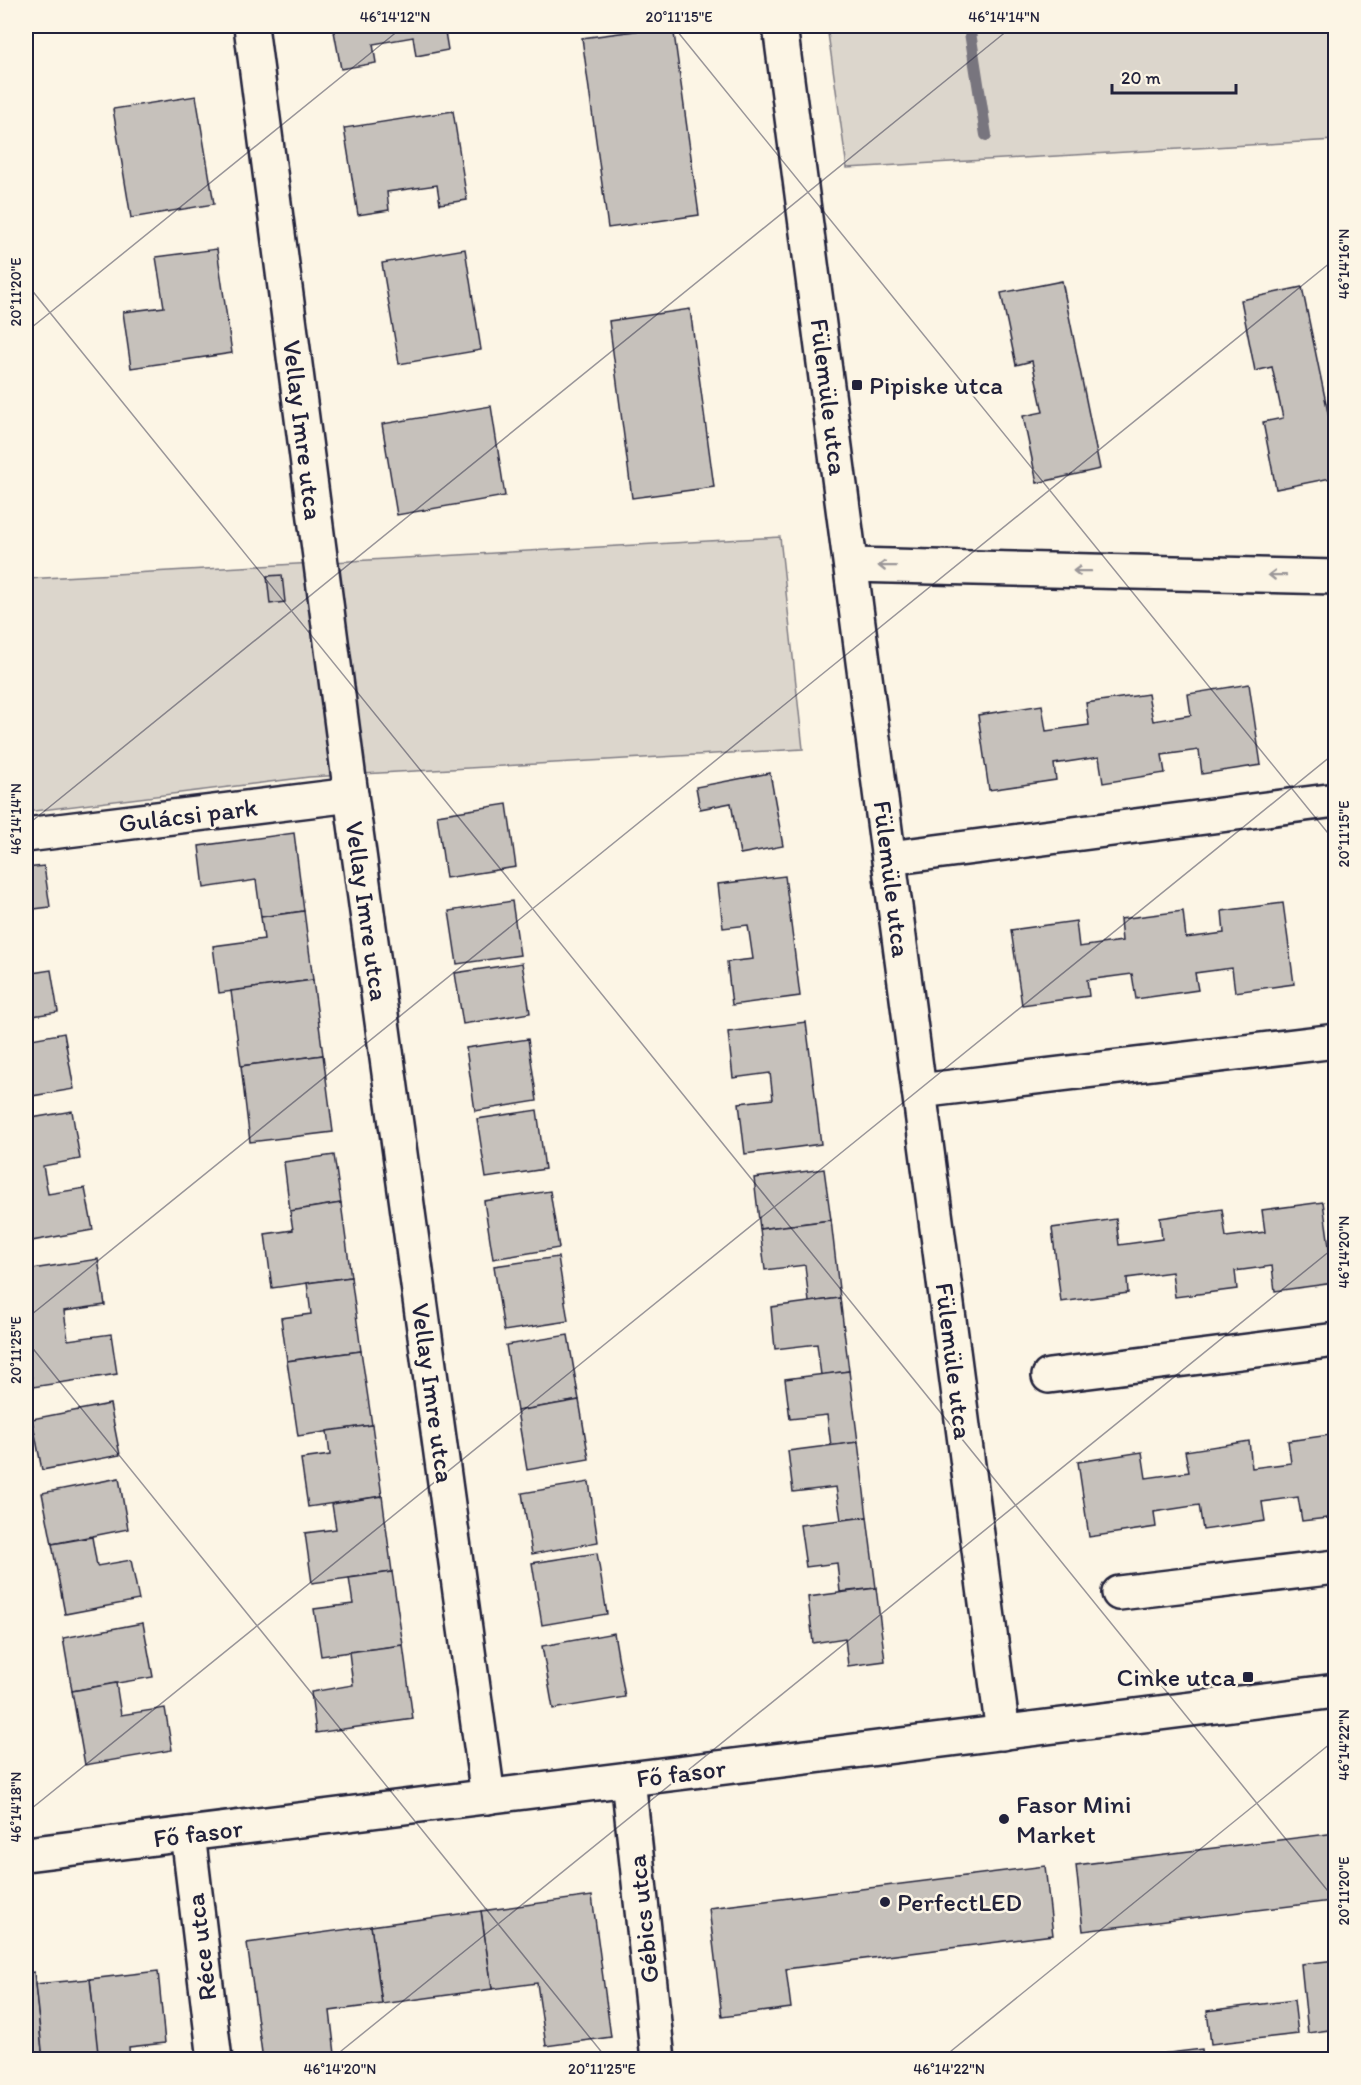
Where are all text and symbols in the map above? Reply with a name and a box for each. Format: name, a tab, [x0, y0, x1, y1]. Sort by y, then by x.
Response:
text: 46°14'12"N	[360, 8, 430, 26]
text: 20°11'15"E	[646, 8, 712, 26]
text: 46°14'14"N	[968, 8, 1040, 26]
scale bar	[1112, 57, 1236, 95]
text: 20 m	[1121, 67, 1161, 89]
text: 46°14'16"N	[1335, 229, 1353, 299]
text: 20°11'20"E	[7, 257, 25, 327]
street label: Fülemüle utca	[804, 317, 855, 478]
street label: Vellay Imre utca	[276, 338, 330, 522]
place label: Pipiske utca	[869, 369, 1003, 401]
marker: Pipiske utca	[850, 378, 864, 392]
one-way arrow	[878, 560, 898, 572]
one-way arrow	[1073, 565, 1093, 576]
one-way arrow	[1268, 569, 1288, 581]
text: 46°14'14"N	[7, 783, 25, 855]
street label: Gulácsi park	[117, 791, 260, 839]
street label: Fülemüle utca	[867, 799, 918, 960]
text: 20°11'15"E	[1335, 801, 1353, 867]
street label: Vellay Imre utca	[339, 819, 395, 1003]
text: 46°14'20"N	[1335, 1216, 1353, 1288]
street label: Fülemüle utca	[929, 1281, 980, 1442]
street label: Vellay Imre utca	[405, 1301, 461, 1485]
text: 20°11'25"E	[7, 1316, 25, 1384]
place label: Cinke utca	[1117, 1661, 1236, 1693]
marker: Cinke utca	[1241, 1670, 1255, 1684]
text: 46°14'22"N	[1335, 1709, 1353, 1781]
street label: Fő fasor	[635, 1752, 728, 1794]
text: 46°14'18"N	[7, 1772, 25, 1842]
place label: Fasor Mini Market	[1016, 1788, 1131, 1850]
street label: Fő fasor	[152, 1812, 245, 1854]
marker: Fasor Mini Market	[997, 1812, 1011, 1826]
street label: Gébics utca	[620, 1853, 666, 1985]
text: 20°11'20"E	[1335, 1856, 1353, 1926]
place label: PerfectLED	[897, 1886, 1022, 1918]
street label: Réce utca	[178, 1891, 223, 2003]
marker: PerfectLED	[878, 1895, 892, 1909]
text: 46°14'20"N	[304, 2060, 376, 2078]
text: 20°11'25"E	[568, 2060, 636, 2078]
text: 46°14'22"N	[913, 2060, 985, 2078]

